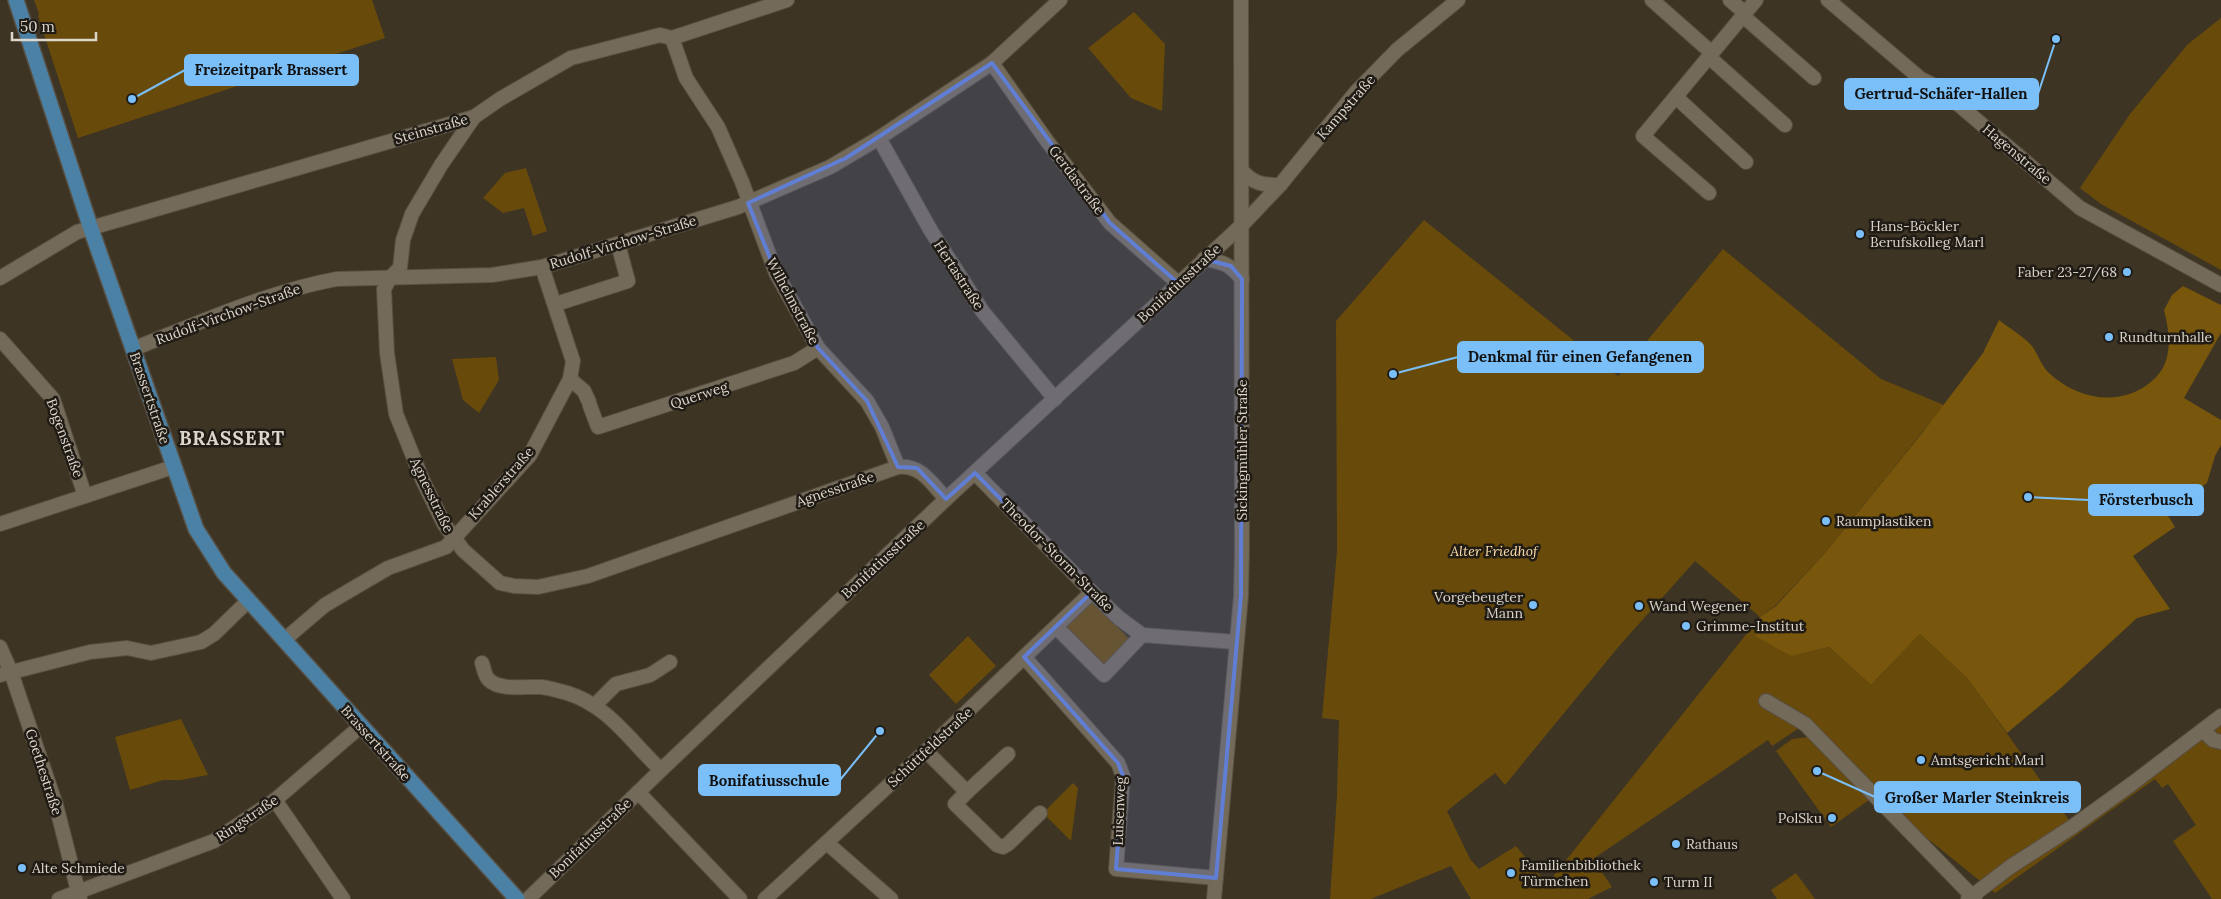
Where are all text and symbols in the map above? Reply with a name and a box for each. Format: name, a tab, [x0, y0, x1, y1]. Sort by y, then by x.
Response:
scale bar	[12, 10, 96, 42]
text: 50 m	[20, 17, 55, 36]
callout: Freizeitpark Brassert	[185, 55, 358, 85]
text: Freizeitpark Brassert	[195, 60, 348, 79]
street label: Kampstraße	[1313, 71, 1379, 143]
callout: Gertrud-Schäfer-Hallen	[1845, 79, 2038, 109]
text: Gertrud-Schäfer-Hallen	[1854, 84, 2028, 103]
street label: Steinstraße	[392, 110, 470, 148]
street label: Hagenstraße	[1979, 120, 2055, 188]
street label: Gerdastraße	[1045, 142, 1109, 218]
street label: Rudolf-Virchow-Straße	[547, 211, 699, 273]
place label: Hans-Böckler Berufskolleg Marl	[1870, 217, 1984, 251]
marker: Hans-Böckler Berufskolleg Marl	[1854, 228, 1866, 240]
street label: Hertastraße	[930, 237, 988, 313]
street label: Bonifatiusstraße	[1134, 239, 1225, 326]
street label: Wilhelmstraße	[763, 254, 824, 348]
place label: Faber 23-27/68	[2017, 263, 2117, 281]
marker: Faber 23-27/68	[2121, 266, 2133, 278]
street label: Rudolf-Virchow-Straße	[153, 279, 303, 349]
place label: Rundturnhalle	[2119, 328, 2213, 346]
marker: Rundturnhalle	[2103, 331, 2115, 343]
callout: Denkmal für einen Gefangenen	[1458, 342, 1703, 372]
text: Denkmal für einen Gefangenen	[1468, 347, 1693, 366]
street label: Brassertstraße	[126, 350, 174, 447]
street label: Querweg	[668, 377, 730, 413]
street label: Sickingmühler Straße	[1233, 379, 1251, 520]
street label: Bogenstraße	[42, 396, 88, 480]
district label: BRASSERT	[179, 426, 285, 450]
street label: Krablerstraße	[464, 443, 538, 523]
street label: Agnesstraße	[406, 454, 458, 536]
street label: Agnesstraße	[793, 467, 877, 511]
callout: Försterbusch	[2089, 485, 2203, 515]
text: Försterbusch	[2099, 490, 2194, 509]
street label: Theodor-Storm-Straße	[997, 495, 1118, 616]
place label: Raumplastiken	[1836, 512, 1932, 530]
street label: Bonifatiusstraße	[838, 515, 929, 602]
marker: Raumplastiken	[1820, 515, 1832, 527]
park label: Alter Friedhof	[1449, 542, 1539, 560]
place label: Vorgebeugter Mann	[1433, 588, 1523, 622]
place label: Wand Wegener	[1649, 597, 1749, 615]
marker: Vorgebeugter Mann	[1527, 599, 1539, 611]
marker: Wand Wegener	[1633, 600, 1645, 612]
place label: Grimme-Institut	[1696, 617, 1805, 635]
marker: Grimme-Institut	[1680, 620, 1692, 632]
street label: Brassertstraße	[337, 701, 415, 785]
street label: Schüttfeldstraße	[884, 703, 977, 791]
street label: Goethestraße	[22, 726, 67, 818]
place label: Amtsgericht Marl	[1930, 751, 2044, 769]
marker: Amtsgericht Marl	[1915, 754, 1927, 766]
callout: Bonifatiusschule	[699, 765, 840, 795]
text: Bonifatiusschule	[709, 771, 829, 790]
street label: Luisenweg	[1109, 776, 1129, 846]
callout: Großer Marler Steinkreis	[1875, 782, 2080, 812]
text: Großer Marler Steinkreis	[1885, 788, 2069, 807]
street label: Ringstraße	[212, 790, 282, 845]
street label: Bonifatiusstraße	[545, 794, 635, 882]
place label: PolSku	[1778, 809, 1822, 827]
marker: PolSku	[1826, 812, 1838, 824]
place label: Rathaus	[1686, 835, 1738, 853]
marker: Rathaus	[1670, 838, 1682, 850]
place label: Familienbibliothek Türmchen	[1521, 856, 1641, 890]
place label: Alte Schmiede	[31, 859, 125, 877]
marker: Alte Schmiede	[16, 862, 28, 874]
marker: Familienbibliothek Türmchen	[1505, 867, 1517, 879]
place label: Turm II	[1664, 873, 1713, 891]
marker: Turm II	[1648, 876, 1660, 888]

